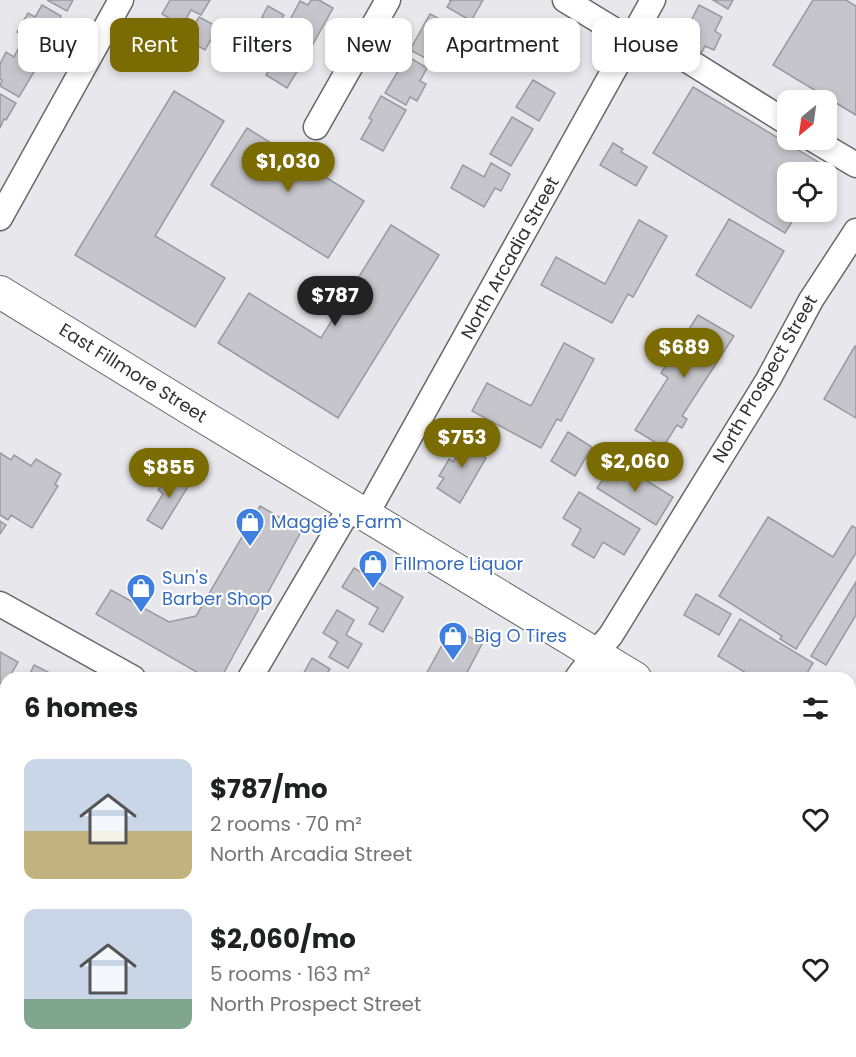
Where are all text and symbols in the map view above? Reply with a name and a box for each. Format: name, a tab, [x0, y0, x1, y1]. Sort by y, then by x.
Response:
chip: Buy	[18, 18, 98, 72]
chip: Rent	[110, 18, 199, 72]
chip: Filters	[211, 18, 313, 72]
chip: New	[325, 18, 412, 72]
chip: Apartment	[424, 18, 580, 72]
chip: House	[592, 18, 700, 72]
north arrow	[777, 90, 837, 150]
map controls	[777, 90, 837, 222]
pin: $1,030	[239, 142, 337, 193]
text: $1,030	[256, 147, 320, 175]
button: locate	[777, 162, 837, 222]
street label: North Arcadia Street	[455, 172, 565, 343]
pin: $787	[299, 276, 371, 327]
text: $787	[311, 281, 359, 309]
street label: North Prospect Street	[706, 290, 823, 467]
street label: East Fillmore Street	[55, 317, 212, 428]
pin: $689	[648, 328, 720, 379]
text: $689	[658, 333, 710, 361]
pin: $753	[426, 418, 498, 469]
text: $753	[438, 423, 486, 451]
pin: $2,060	[586, 442, 684, 493]
text: $2,060	[600, 447, 670, 475]
pin: $855	[133, 448, 205, 499]
text: $855	[143, 453, 195, 481]
shop icon: Maggie's Farm	[234, 506, 266, 548]
place label: Maggie's Farm	[271, 509, 402, 534]
shop icon: Fillmore Liquor	[357, 548, 389, 590]
place label: Fillmore Liquor	[394, 551, 524, 576]
place label: Sun's Barber Shop	[162, 565, 273, 611]
shop icon: Sun's Barber Shop	[125, 572, 157, 614]
shop icon: Big O Tires	[437, 620, 469, 662]
place label: Big O Tires	[474, 623, 567, 648]
text: 6 homes	[24, 690, 138, 726]
icon: filters	[799, 692, 832, 725]
text: $787/mo	[210, 771, 328, 807]
icon: home	[72, 783, 144, 855]
icon: heart	[799, 803, 832, 836]
text: 2 rooms · 70 m²	[210, 810, 362, 838]
text: North Arcadia Street	[210, 840, 412, 868]
text: $2,060/mo	[210, 921, 356, 957]
icon: home	[72, 933, 144, 1005]
icon: heart	[799, 953, 832, 986]
text: 5 rooms · 163 m²	[210, 960, 370, 988]
text: North Prospect Street	[210, 990, 421, 1018]

